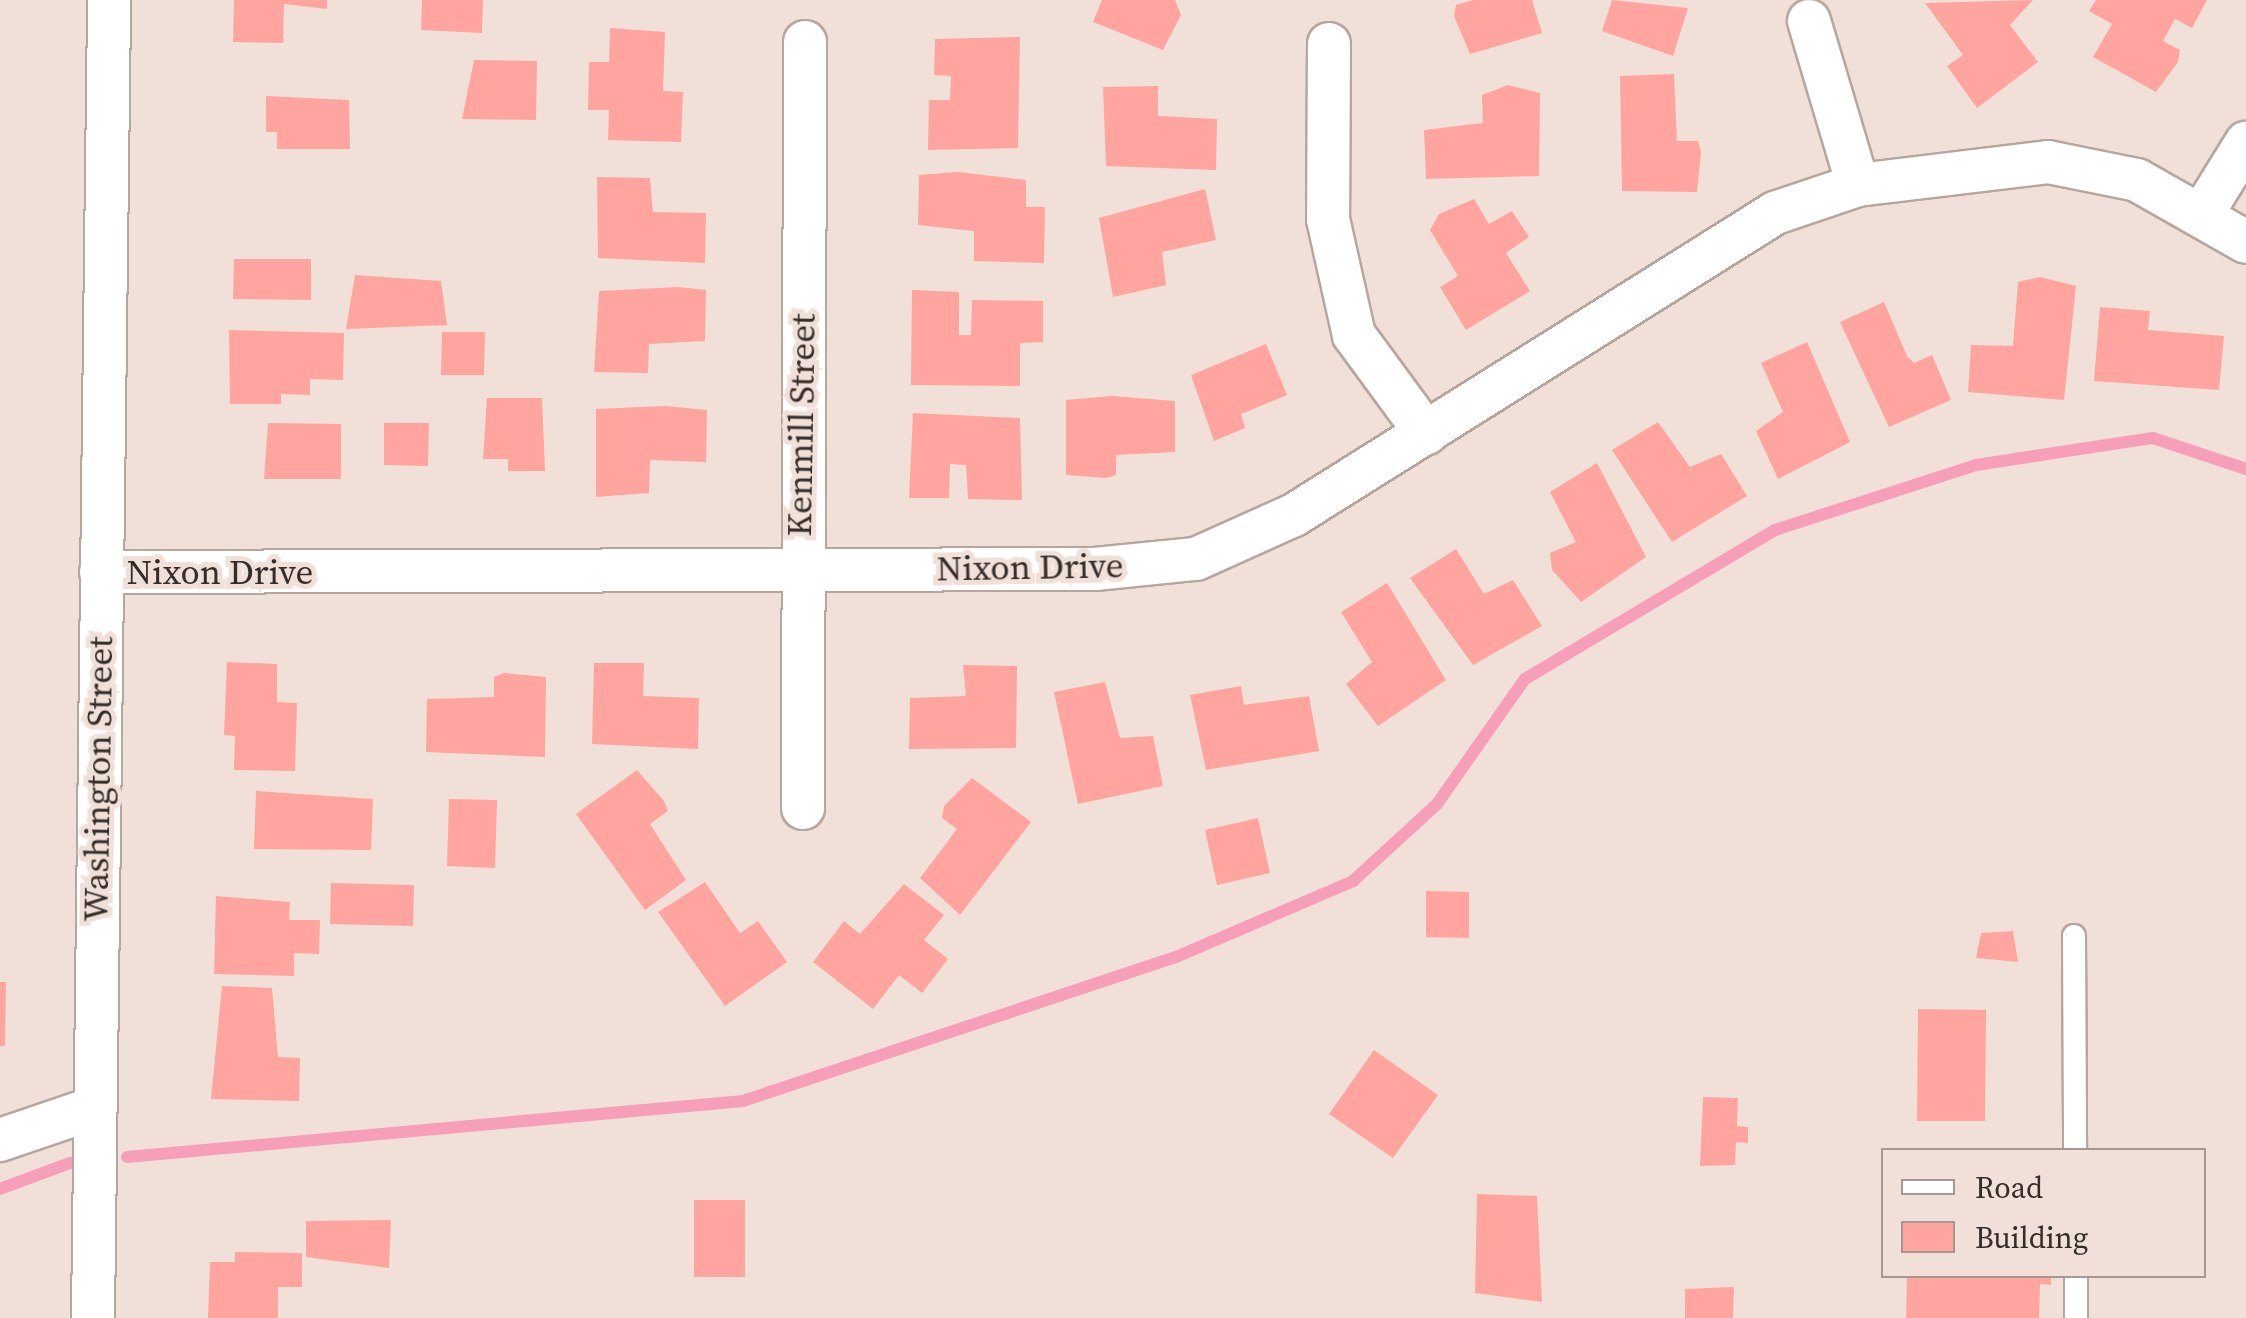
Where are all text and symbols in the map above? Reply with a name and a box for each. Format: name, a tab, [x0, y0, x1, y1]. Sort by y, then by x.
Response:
street label: Kenmill Street	[778, 313, 824, 537]
street label: Nixon Drive	[936, 544, 1124, 590]
street label: Nixon Drive	[127, 551, 313, 593]
street label: Washington Street	[75, 636, 121, 922]
legend	[1881, 1148, 2206, 1278]
text: Road	[1975, 1167, 2043, 1208]
text: Building	[1975, 1217, 2088, 1258]

